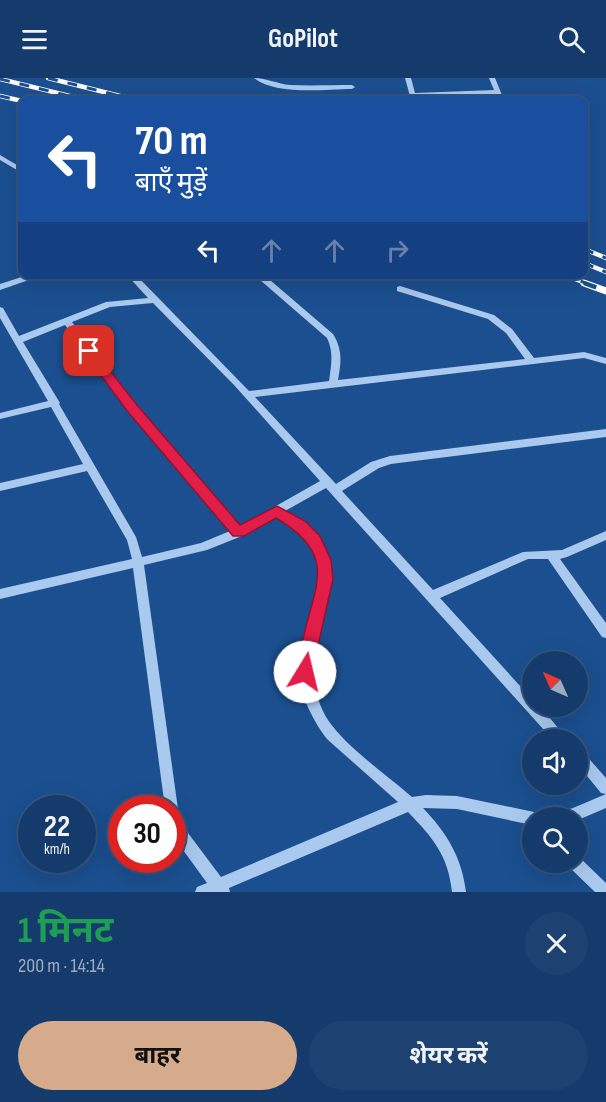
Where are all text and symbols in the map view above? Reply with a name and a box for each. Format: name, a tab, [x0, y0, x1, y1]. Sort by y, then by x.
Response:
icon: menu	[18, 23, 51, 56]
text: GoPilot	[268, 23, 338, 55]
icon: search	[555, 23, 588, 56]
text: 70 m	[135, 116, 208, 167]
icon: left	[36, 120, 114, 198]
text: बाएँ मुड़ें	[135, 167, 207, 199]
icon: left	[192, 234, 225, 267]
icon: ahead	[255, 234, 288, 267]
icon: ahead	[318, 234, 351, 267]
icon: right	[381, 234, 414, 267]
pin	[63, 325, 114, 376]
icon: arrive	[72, 334, 105, 367]
position arrow	[273, 640, 337, 704]
north arrow	[522, 651, 588, 717]
map controls	[522, 651, 588, 873]
button: sound	[522, 729, 588, 795]
speed limit sign: 30	[108, 795, 186, 873]
button: search	[522, 807, 588, 873]
text: 22	[44, 809, 70, 845]
text: km/h	[44, 840, 70, 859]
text: 1 मिनट	[18, 910, 113, 953]
button: close	[525, 912, 588, 975]
text: 200 m · 14:14	[18, 954, 105, 978]
button: बाहर	[18, 1021, 297, 1090]
button: शेयर करें	[309, 1021, 588, 1090]

